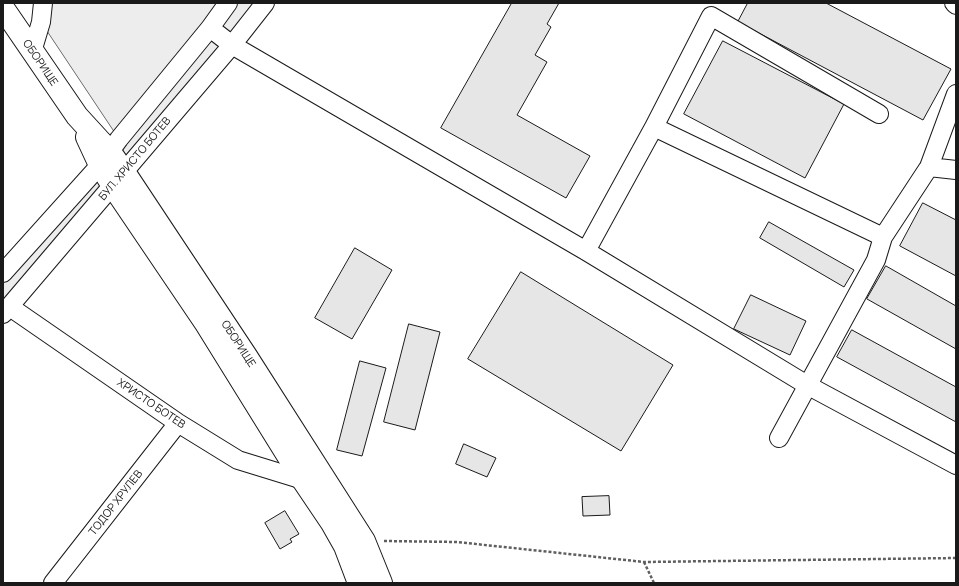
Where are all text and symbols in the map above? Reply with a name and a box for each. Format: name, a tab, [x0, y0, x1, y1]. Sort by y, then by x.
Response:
street label: ОБОРИЩЕ	[20, 37, 60, 89]
street label: БУЛ. ХРИСТО БОТЕВ	[96, 115, 174, 203]
street label: ОБОРИЩЕ	[218, 318, 258, 370]
street label: ХРИСТО БОТЕВ	[114, 376, 188, 432]
street label: ТОДОР ХРУЛЕВ	[86, 468, 146, 538]

